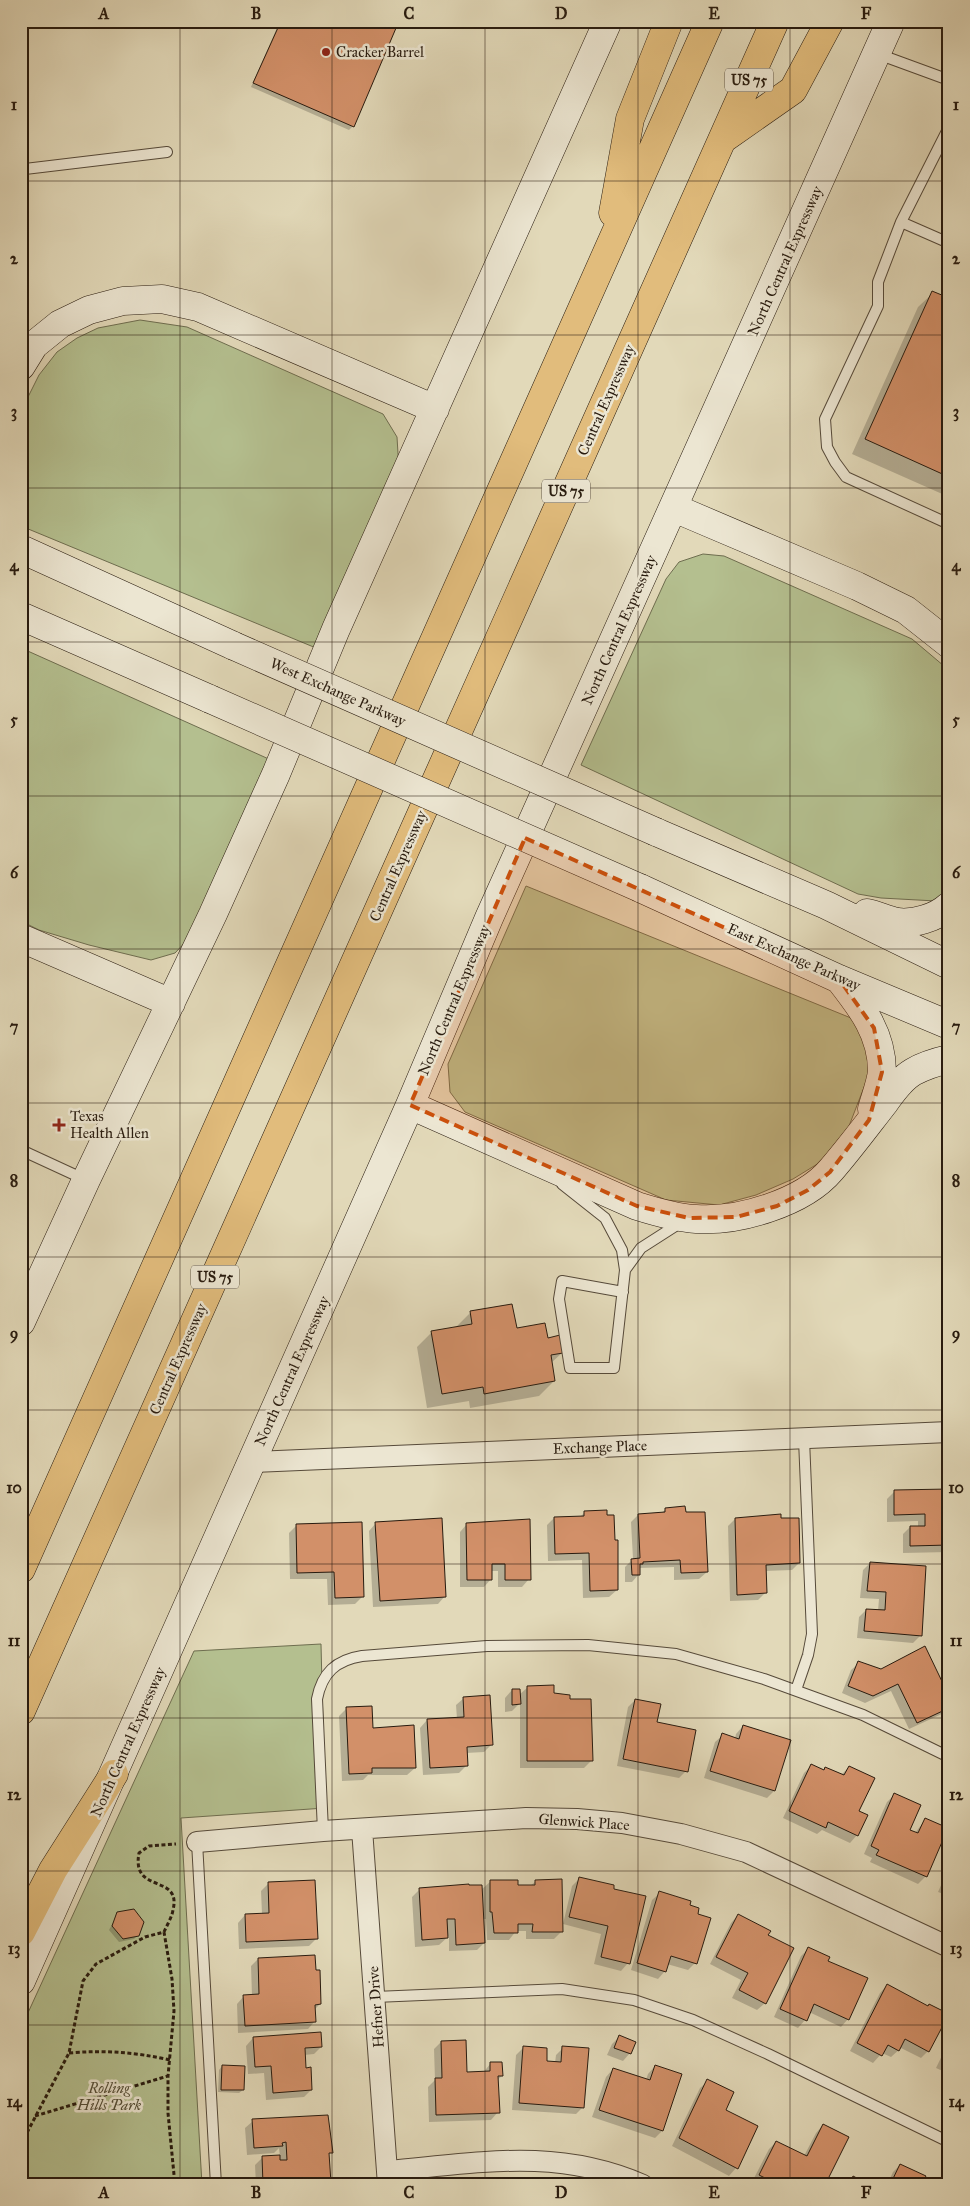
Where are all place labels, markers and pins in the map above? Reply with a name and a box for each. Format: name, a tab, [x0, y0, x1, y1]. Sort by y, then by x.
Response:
place label: Cracker Barrel	[336, 43, 425, 61]
marker: Cracker Barrel	[320, 46, 332, 58]
place label: Texas Health Allen	[70, 1107, 149, 1142]
marker: Texas Health Allen	[52, 1118, 66, 1132]

